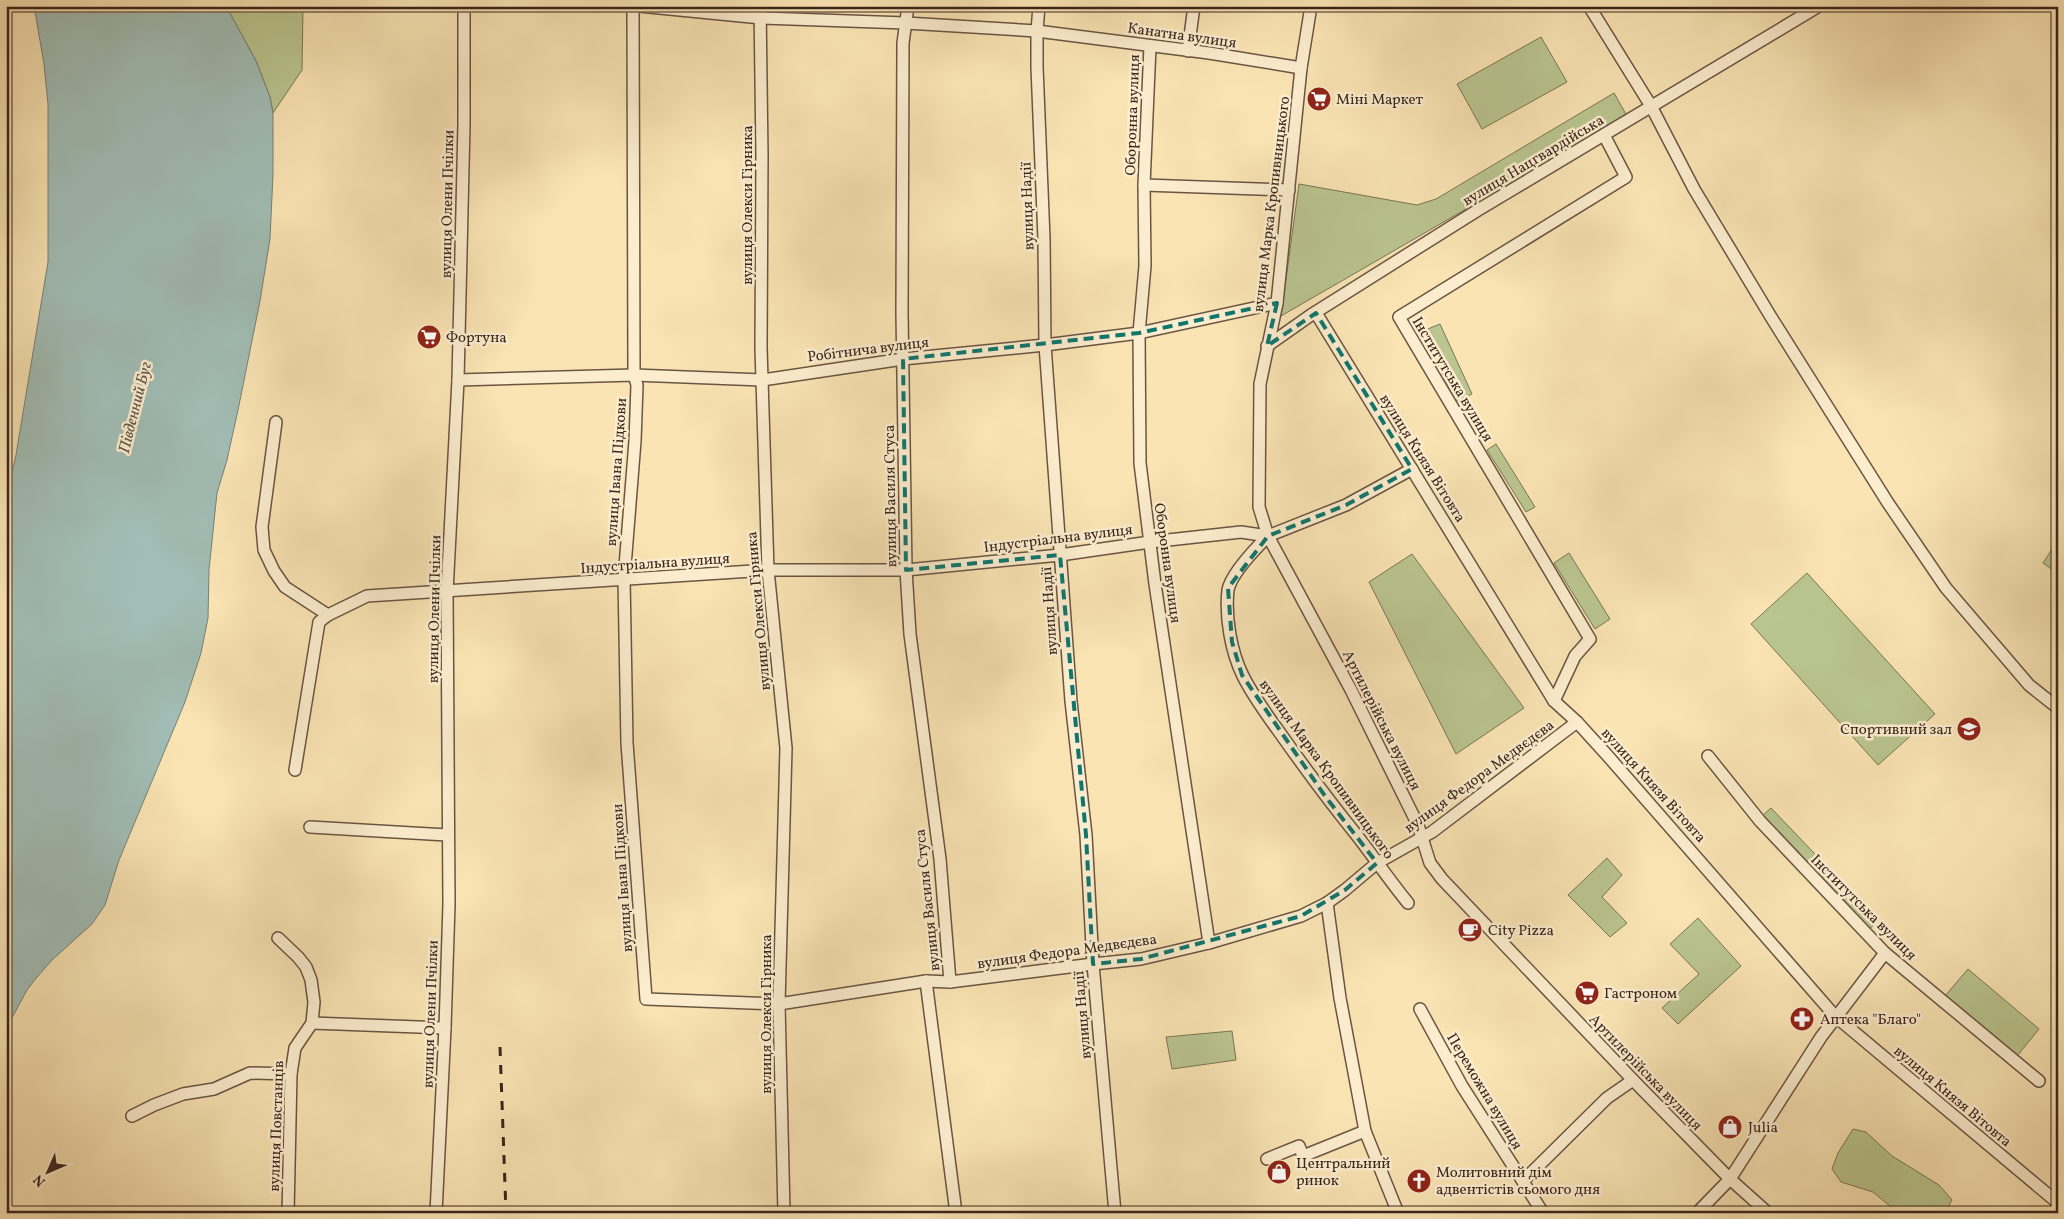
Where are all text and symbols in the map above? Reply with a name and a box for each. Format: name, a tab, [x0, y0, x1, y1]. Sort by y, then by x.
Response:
street label: Канатна вулиця	[1126, 18, 1238, 55]
street label: Оборонна вулиця	[1121, 54, 1146, 176]
supermarket icon: Міні Маркет	[1306, 86, 1332, 112]
place label: Міні Маркет	[1336, 90, 1423, 111]
street label: вулиця Марка Кропивницького	[1249, 95, 1296, 313]
street label: вулиця Нацгвардійська	[1459, 111, 1608, 212]
street label: вулиця Олекси Гірника	[738, 125, 759, 285]
street label: вулиця Олени Пчілки	[437, 130, 460, 278]
street label: вулиця Надії	[1016, 161, 1041, 250]
street label: Інститутська вулиця	[1406, 313, 1498, 446]
supermarket icon: Фортуна	[416, 324, 442, 350]
place label: Фортуна	[446, 328, 507, 349]
street label: Робітнича вулиця	[806, 333, 930, 368]
water label: Південний Буг	[114, 359, 158, 455]
street label: вулиця Князя Вітовта	[1374, 390, 1470, 527]
street label: вулиця Івана Підкови	[602, 397, 633, 547]
street label: вулиця Василя Стуса	[880, 424, 903, 567]
street label: Оборонна вулиця	[1148, 502, 1185, 625]
street label: Індустріальна вулиця	[983, 520, 1134, 559]
street label: вулиця Олекси Гірника	[742, 530, 777, 691]
street label: вулиця Олени Пчілки	[424, 535, 447, 683]
street label: Індустріальна вулиця	[580, 549, 731, 580]
street label: вулиця Надії	[1037, 566, 1064, 656]
street label: Артилерійська вулиця	[1336, 647, 1425, 795]
street label: вулиця Марка Кропивницького	[1253, 676, 1398, 864]
street label: вулиця Федора Медвєдєва	[1401, 716, 1559, 839]
school or university icon: Спортивний зал	[1956, 716, 1982, 742]
place label: Спортивний зал	[1840, 720, 1952, 741]
street label: вулиця Князя Вітовта	[1596, 724, 1710, 848]
street label: вулиця Івана Підкови	[608, 803, 639, 953]
street label: вулиця Василя Стуса	[911, 828, 946, 972]
street label: Інститутська вулиця	[1805, 850, 1921, 966]
cafe icon: City Pizza	[1457, 917, 1483, 943]
place label: City Pizza	[1488, 921, 1554, 942]
street label: вулиця Федора Медвєдєва	[976, 929, 1158, 975]
street label: вулиця Олекси Гірника	[757, 934, 778, 1094]
street label: вулиця Олени Пчілки	[418, 940, 445, 1089]
street label: вулиця Надії	[1069, 969, 1098, 1060]
supermarket icon: Гастроном	[1574, 980, 1600, 1006]
place label: Гастроном	[1604, 984, 1677, 1005]
pharmacy icon: Аптека "Благо"	[1789, 1006, 1815, 1032]
street label: Артилерійська вулиця	[1584, 1010, 1706, 1136]
place label: Аптека "Благо"	[1820, 1010, 1921, 1031]
street label: Переможна вулиця	[1441, 1030, 1527, 1154]
street label: вулиця Князя Вітовта	[1889, 1042, 2015, 1153]
street label: вулиця Повстанців	[265, 1060, 290, 1192]
shop icon: Julia	[1717, 1114, 1743, 1140]
place label: Julia	[1748, 1118, 1778, 1139]
north arrow	[22, 1146, 72, 1196]
place label: Центральний ринок	[1296, 1154, 1390, 1192]
shop icon: Центральний ринок	[1266, 1159, 1292, 1185]
place label: Молитовний дім адвентістів сьомого дня	[1436, 1163, 1600, 1201]
church icon: Молитовний дім адвентістів сьомого дня	[1406, 1168, 1432, 1194]
text: N	[30, 1170, 50, 1190]

